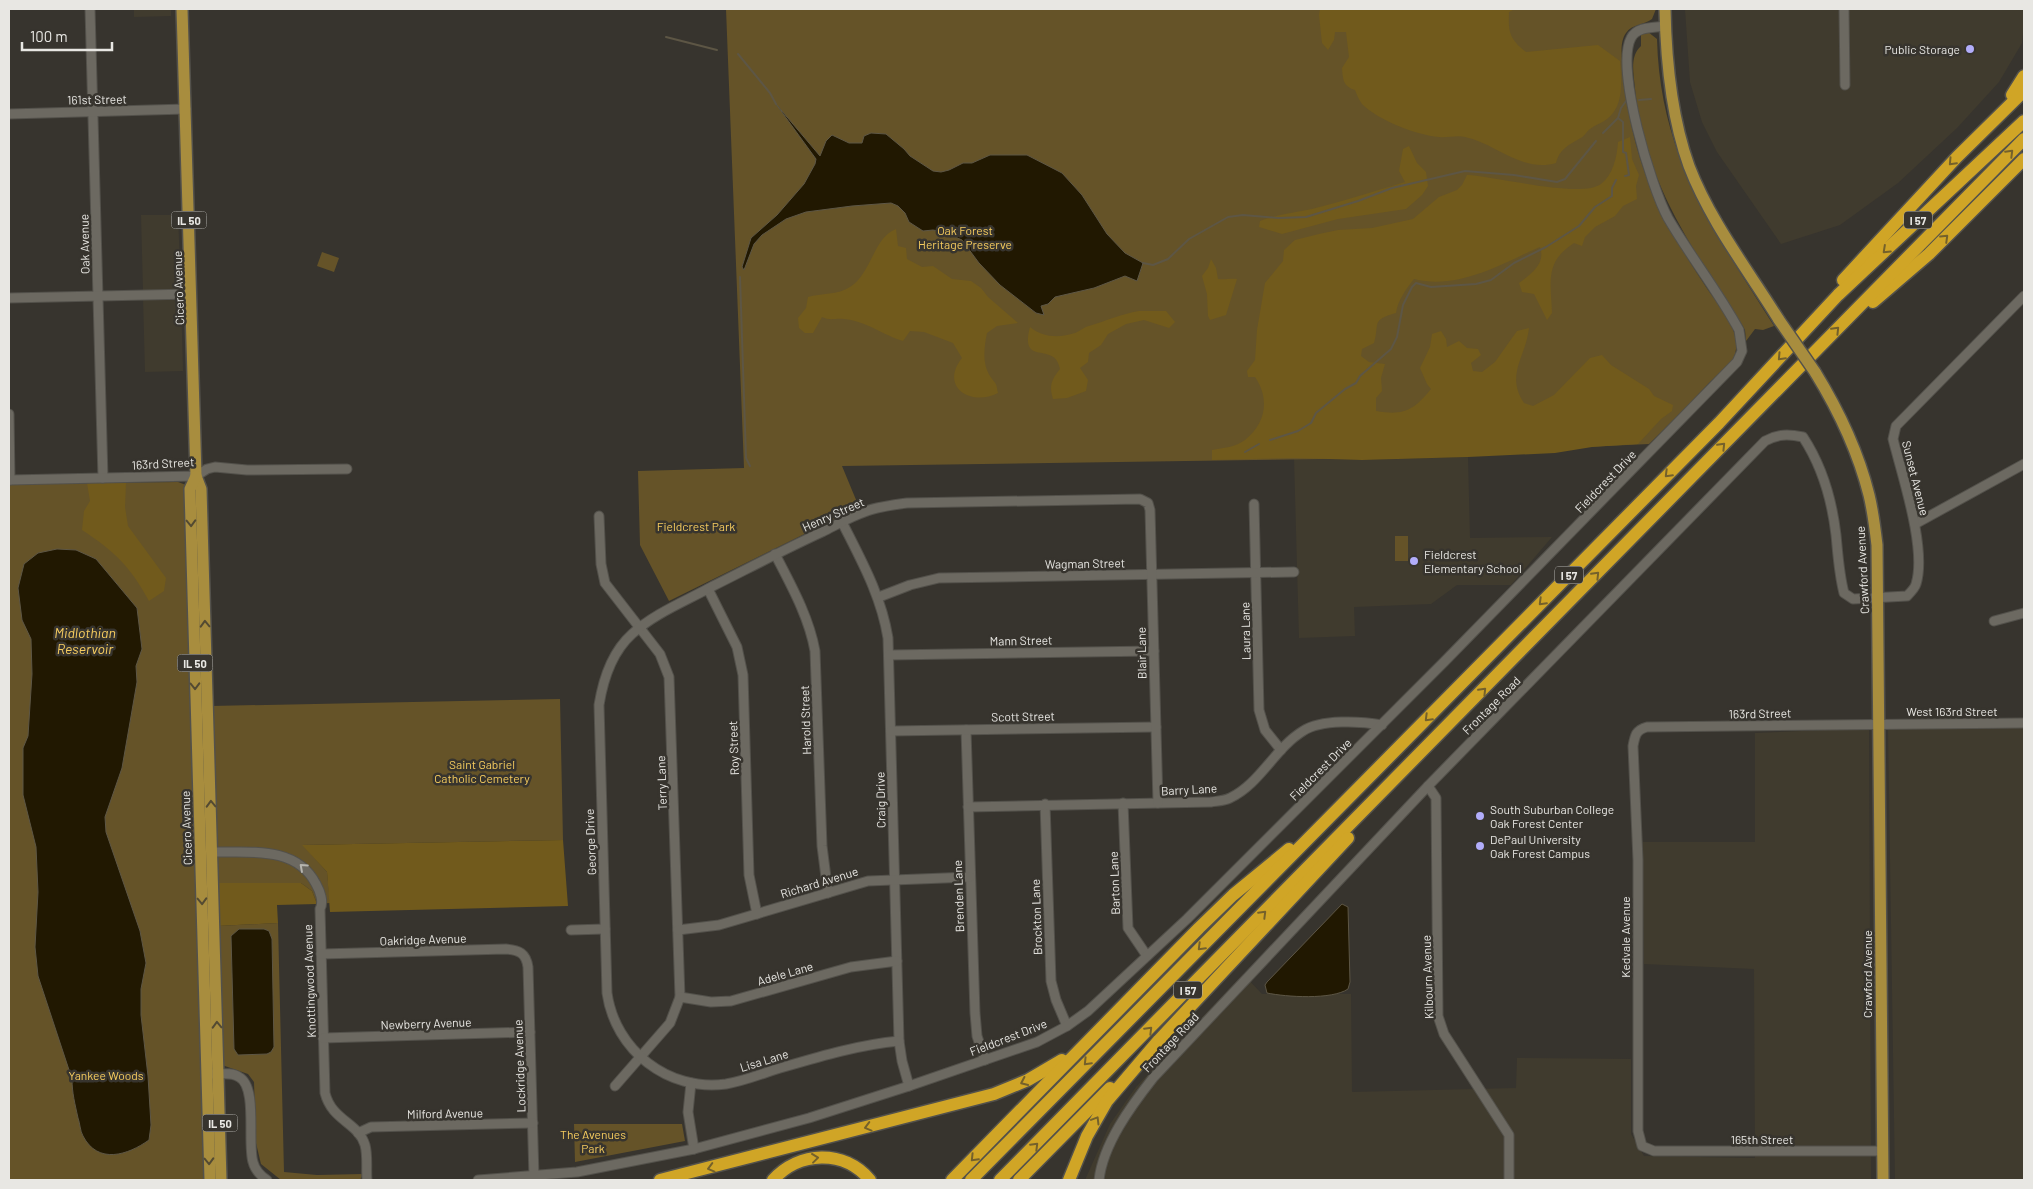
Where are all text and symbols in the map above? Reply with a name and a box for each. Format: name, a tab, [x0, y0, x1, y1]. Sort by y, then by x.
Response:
scale bar	[22, 20, 112, 52]
text: 100 m	[30, 27, 68, 45]
place label: Public Storage	[1884, 42, 1960, 56]
marker: Public Storage	[1964, 43, 1976, 55]
street label: 161st Street	[67, 91, 127, 107]
one-way arrow	[2004, 150, 2013, 159]
one-way arrow	[1949, 156, 1958, 165]
road number: IL 50	[172, 212, 206, 228]
road number: I 57	[1904, 212, 1932, 228]
street label: Oak Avenue	[76, 214, 92, 274]
park label: Oak Forest Heritage Preserve	[918, 223, 1012, 251]
one-way arrow	[1939, 235, 1948, 244]
one-way arrow	[1883, 244, 1892, 253]
street label: Cicero Avenue	[170, 251, 186, 325]
one-way arrow	[1830, 327, 1839, 336]
one-way arrow	[1778, 351, 1787, 360]
street label: Sunset Avenue	[1900, 439, 1932, 517]
one-way arrow	[1717, 443, 1726, 452]
street label: Fieldcrest Drive	[1572, 447, 1638, 515]
street label: 163rd Street	[131, 454, 195, 472]
one-way arrow	[1665, 468, 1674, 477]
street label: Henry Street	[800, 494, 866, 534]
park label: Fieldcrest Park	[657, 519, 735, 533]
one-way arrow	[186, 520, 196, 527]
street label: Crawford Avenue	[1853, 526, 1871, 614]
place label: Fieldcrest Elementary School	[1424, 547, 1522, 575]
street label: Wagman Street	[1045, 555, 1125, 571]
marker: Fieldcrest Elementary School	[1408, 555, 1420, 567]
road number: I 57	[1555, 566, 1583, 584]
one-way arrow	[1590, 571, 1599, 580]
one-way arrow	[1539, 597, 1548, 606]
street label: Laura Lane	[1237, 602, 1253, 660]
one-way arrow	[200, 620, 211, 628]
water label: Midlothian Reservoir	[54, 624, 116, 657]
street label: Blair Lane	[1134, 627, 1148, 679]
street label: Mann Street	[989, 632, 1053, 648]
road number: IL 50	[178, 654, 212, 671]
street label: Frontage Road	[1459, 673, 1523, 737]
one-way arrow	[190, 682, 200, 690]
street label: Harold Street	[797, 685, 813, 755]
one-way arrow	[1477, 687, 1486, 696]
street label: West 163rd Street	[1906, 704, 1998, 718]
street label: 163rd Street	[1729, 705, 1791, 721]
street label: Scott Street	[991, 708, 1055, 724]
one-way arrow	[1425, 712, 1434, 721]
street label: Roy Street	[725, 721, 741, 775]
street label: Fieldcrest Drive	[1286, 735, 1354, 803]
street label: Terry Lane	[653, 755, 669, 811]
park label: Saint Gabriel Catholic Cemetery	[434, 757, 530, 785]
street label: Craig Drive	[873, 772, 887, 828]
street label: Barry Lane	[1161, 781, 1217, 797]
street label: Cicero Avenue	[178, 791, 194, 865]
one-way arrow	[205, 799, 216, 807]
place label: South Suburban College Oak Forest Center	[1490, 802, 1614, 830]
street label: George Drive	[582, 809, 598, 875]
marker: South Suburban College Oak Forest Center	[1474, 810, 1486, 822]
place label: DePaul University Oak Forest Campus	[1490, 832, 1590, 860]
marker: DePaul University Oak Forest Campus	[1474, 840, 1486, 852]
street label: Barton Lane	[1106, 851, 1122, 915]
street label: Brenden Lane	[950, 860, 966, 932]
one-way arrow	[299, 864, 308, 873]
street label: Richard Avenue	[778, 864, 860, 900]
street label: Brockton Lane	[1028, 879, 1044, 955]
street label: Kedvale Avenue	[1618, 896, 1632, 978]
one-way arrow	[197, 898, 207, 906]
one-way arrow	[1257, 911, 1266, 920]
street label: Knottingwood Avenue	[300, 924, 318, 1038]
street label: Oakridge Avenue	[379, 930, 467, 948]
street label: Crawford Avenue	[1860, 930, 1874, 1018]
street label: Kilbourn Avenue	[1419, 935, 1435, 1019]
one-way arrow	[1198, 942, 1207, 951]
street label: Adele Lane	[755, 958, 815, 988]
road number: I 57	[1174, 982, 1202, 998]
street label: Frontage Road	[1139, 1009, 1201, 1075]
street label: Newberry Avenue	[380, 1014, 472, 1032]
street label: Fieldcrest Drive	[967, 1016, 1049, 1058]
street label: Lockridge Avenue	[510, 1019, 528, 1113]
one-way arrow	[212, 1021, 222, 1028]
one-way arrow	[1143, 1027, 1152, 1036]
street label: Lisa Lane	[738, 1046, 790, 1074]
one-way arrow	[1083, 1057, 1092, 1066]
park label: Yankee Woods	[68, 1068, 144, 1082]
one-way arrow	[1020, 1076, 1029, 1086]
street label: Milford Avenue	[407, 1105, 483, 1121]
road number: IL 50	[202, 1114, 238, 1132]
one-way arrow	[1090, 1117, 1100, 1126]
one-way arrow	[864, 1121, 873, 1132]
park label: The Avenues Park	[560, 1127, 626, 1155]
street label: 165th Street	[1731, 1132, 1793, 1146]
one-way arrow	[1029, 1142, 1038, 1151]
one-way arrow	[971, 1152, 980, 1161]
one-way arrow	[811, 1153, 819, 1164]
one-way arrow	[204, 1158, 214, 1165]
one-way arrow	[706, 1162, 715, 1173]

